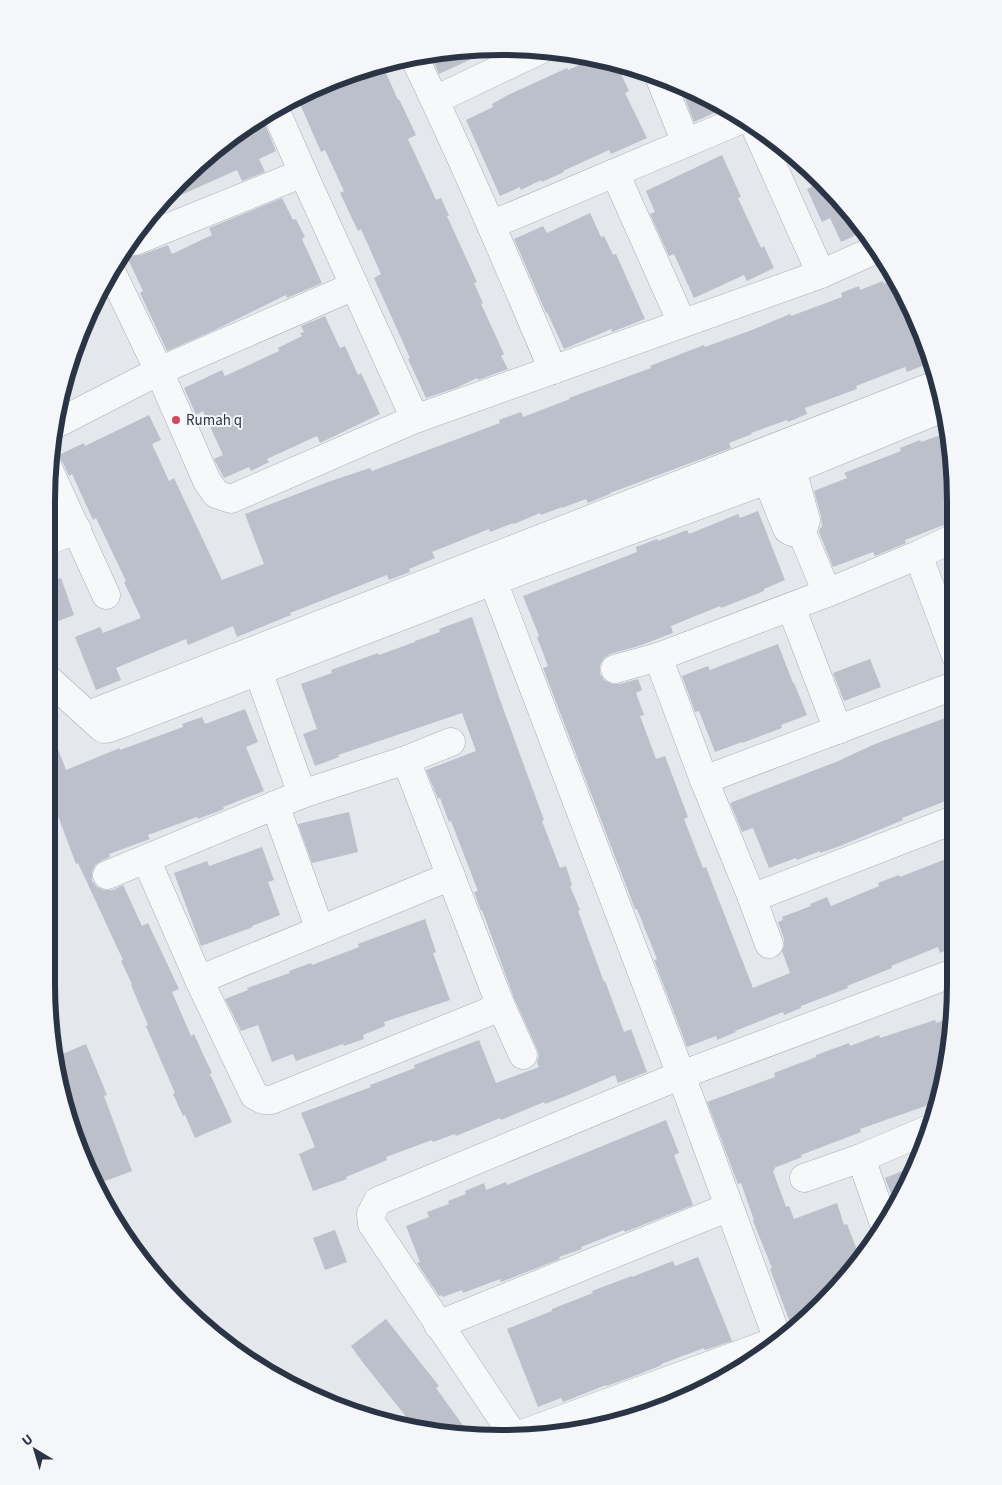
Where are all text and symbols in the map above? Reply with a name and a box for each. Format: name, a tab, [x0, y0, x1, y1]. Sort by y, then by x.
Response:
place label: Rumah q	[186, 410, 242, 431]
marker: Rumah q	[170, 414, 182, 426]
north arrow	[10, 1425, 60, 1475]
text: U	[18, 1430, 37, 1451]

